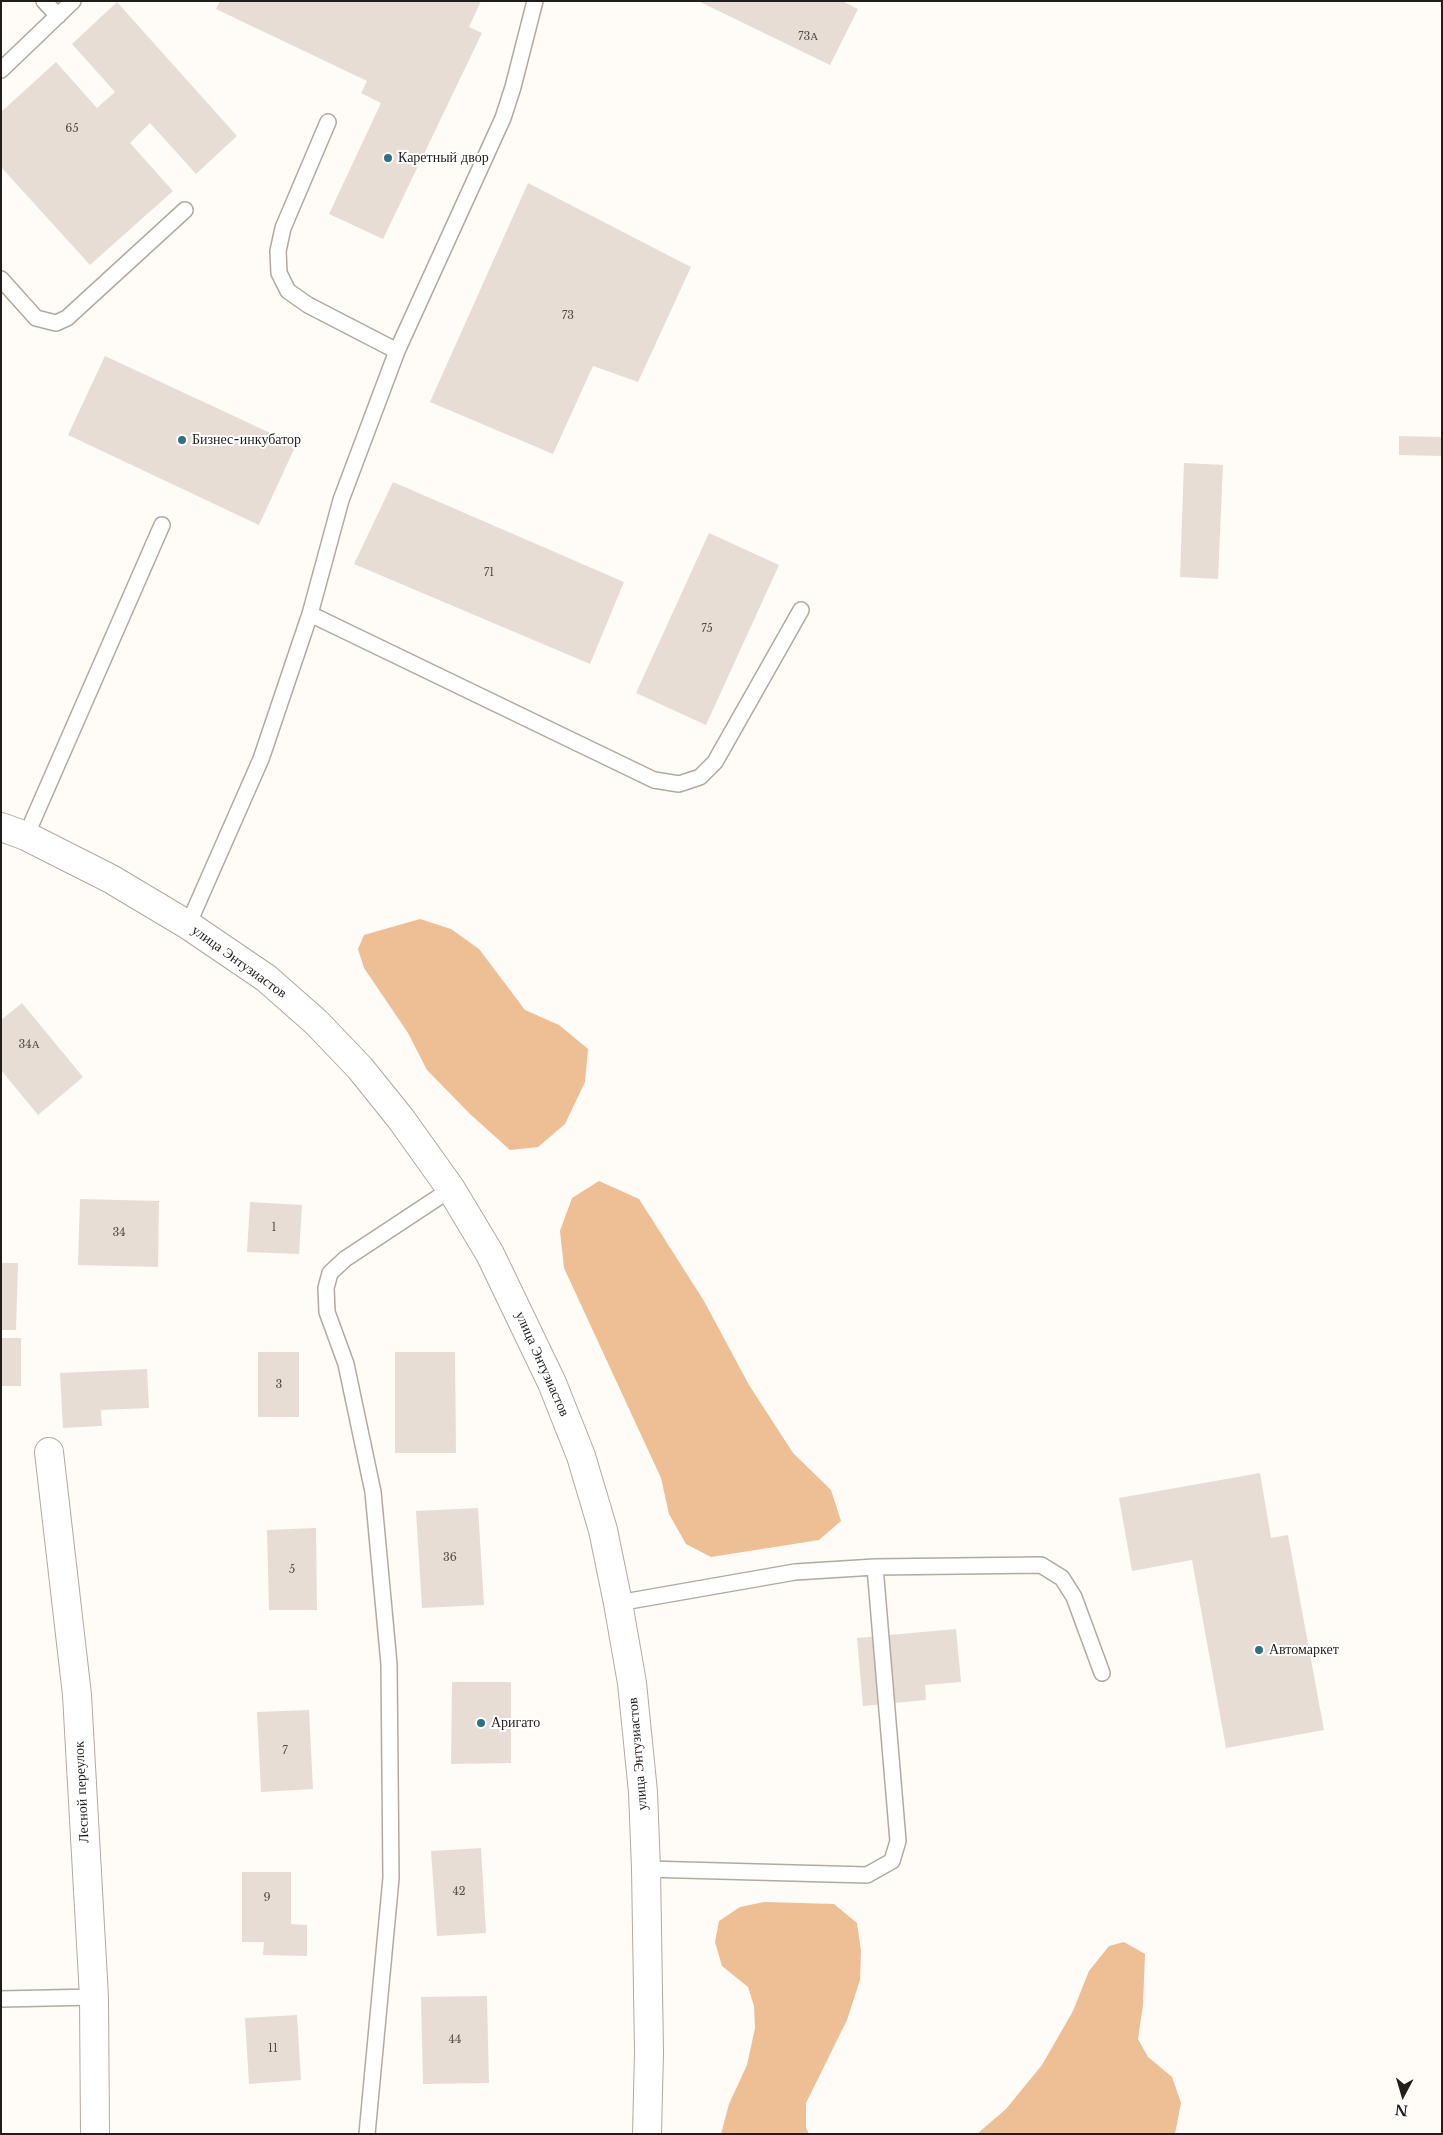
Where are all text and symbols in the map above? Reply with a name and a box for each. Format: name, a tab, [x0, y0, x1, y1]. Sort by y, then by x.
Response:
house number: 73А	[798, 30, 818, 44]
house number: 65	[65, 122, 79, 136]
place label: Каретный двор	[398, 150, 489, 166]
marker: Каретный двор	[382, 152, 394, 164]
house number: 73	[562, 309, 574, 323]
place label: Бизнес-инкубатор	[192, 432, 301, 448]
marker: Бизнес-инкубатор	[176, 434, 188, 446]
house number: 71	[484, 566, 494, 580]
house number: 75	[701, 622, 713, 636]
street label: улица Энтузиастов	[188, 922, 290, 1002]
house number: 34А	[18, 1038, 40, 1052]
house number: 1	[272, 1221, 276, 1235]
house number: 34	[112, 1226, 126, 1240]
street label: улица Энтузиастов	[511, 1309, 573, 1419]
house number: 3	[276, 1378, 282, 1392]
house number: 36	[443, 1551, 457, 1565]
house number: 5	[289, 1563, 295, 1577]
place label: Автомаркет	[1269, 1642, 1339, 1658]
marker: Автомаркет	[1253, 1644, 1265, 1656]
street label: улица Энтузиастов	[625, 1697, 651, 1811]
place label: Аригато	[491, 1715, 540, 1731]
marker: Аригато	[475, 1717, 487, 1729]
street label: Лесной переулок	[71, 1741, 93, 1843]
house number: 7	[282, 1744, 288, 1758]
house number: 42	[452, 1885, 466, 1899]
house number: 9	[263, 1891, 271, 1905]
house number: 44	[449, 2033, 461, 2047]
house number: 11	[268, 2042, 278, 2056]
north arrow	[1378, 2070, 1428, 2120]
text: N	[1394, 2100, 1409, 2120]

